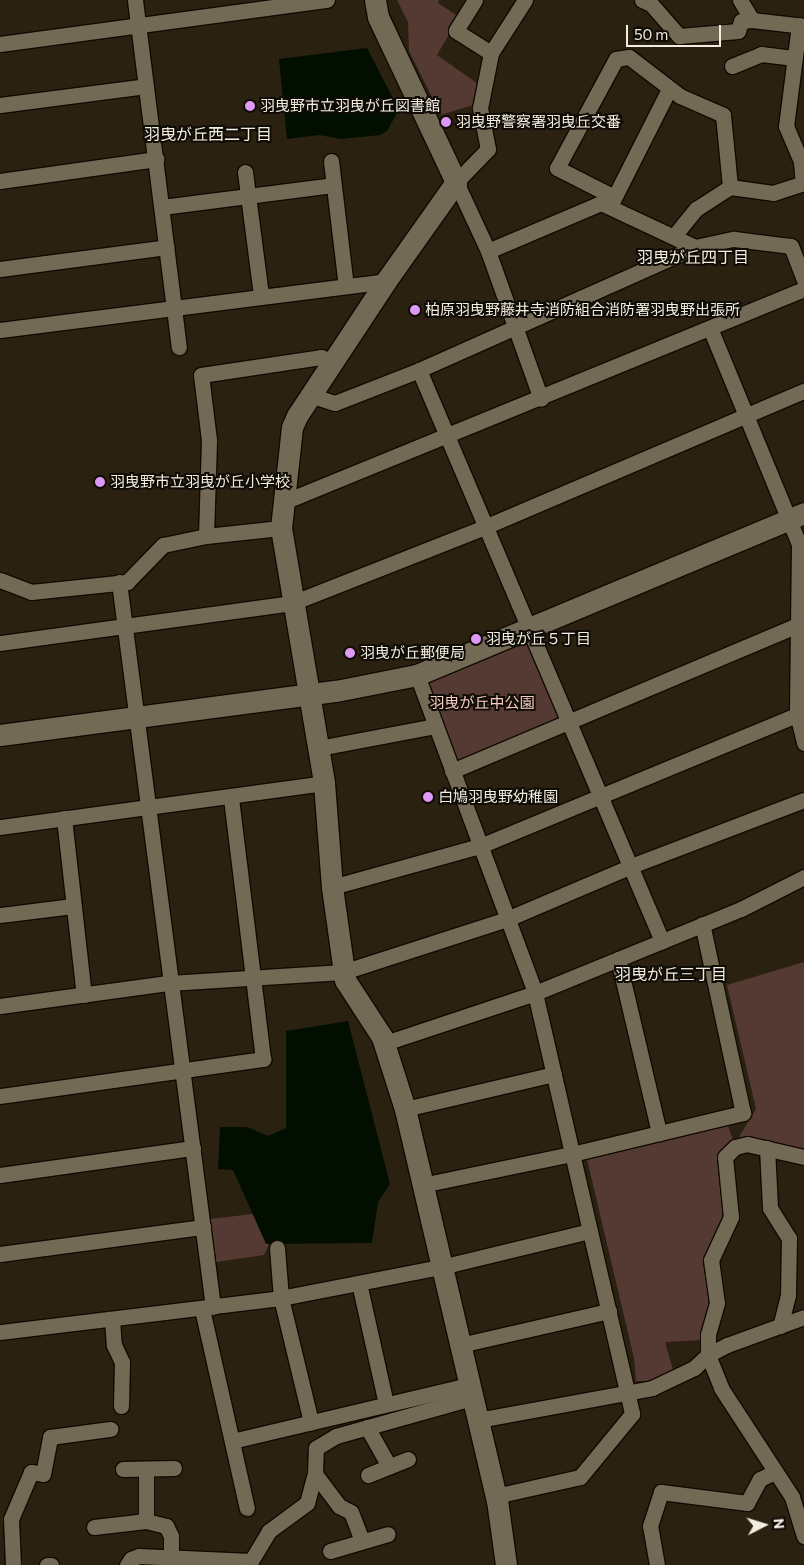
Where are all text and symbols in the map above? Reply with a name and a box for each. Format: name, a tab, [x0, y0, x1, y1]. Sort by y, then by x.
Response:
scale bar	[629, 15, 724, 47]
text: 50 m	[634, 25, 668, 43]
place label: 羽曳野市立羽曳が丘図書館	[260, 97, 440, 115]
marker: 羽曳野市立羽曳が丘図書館	[244, 100, 256, 112]
place label: 羽曳野警察署羽曳丘交番	[456, 113, 621, 131]
marker: 羽曳野警察署羽曳丘交番	[440, 116, 452, 128]
district label: 羽曳が丘西二丁目	[144, 124, 272, 144]
district label: 羽曳が丘四丁目	[637, 247, 749, 267]
place label: 柏原羽曳野藤井寺消防組合消防署羽曳野出張所	[425, 301, 740, 319]
marker: 柏原羽曳野藤井寺消防組合消防署羽曳野出張所	[409, 304, 421, 316]
place label: 羽曳野市立羽曳が丘小学校	[110, 473, 290, 491]
marker: 羽曳野市立羽曳が丘小学校	[94, 476, 106, 488]
place label: 羽曳が丘５丁目	[486, 630, 591, 648]
marker: 羽曳が丘５丁目	[470, 633, 482, 645]
place label: 羽曳が丘郵便局	[360, 644, 465, 662]
marker: 羽曳が丘郵便局	[344, 647, 356, 659]
park label: 羽曳が丘中公園	[430, 694, 534, 712]
place label: 白鳩羽曳野幼稚園	[438, 788, 558, 806]
marker: 白鳩羽曳野幼稚園	[422, 791, 434, 803]
district label: 羽曳が丘三丁目	[615, 964, 727, 984]
north arrow	[739, 1500, 789, 1550]
text: N	[771, 1518, 788, 1530]

